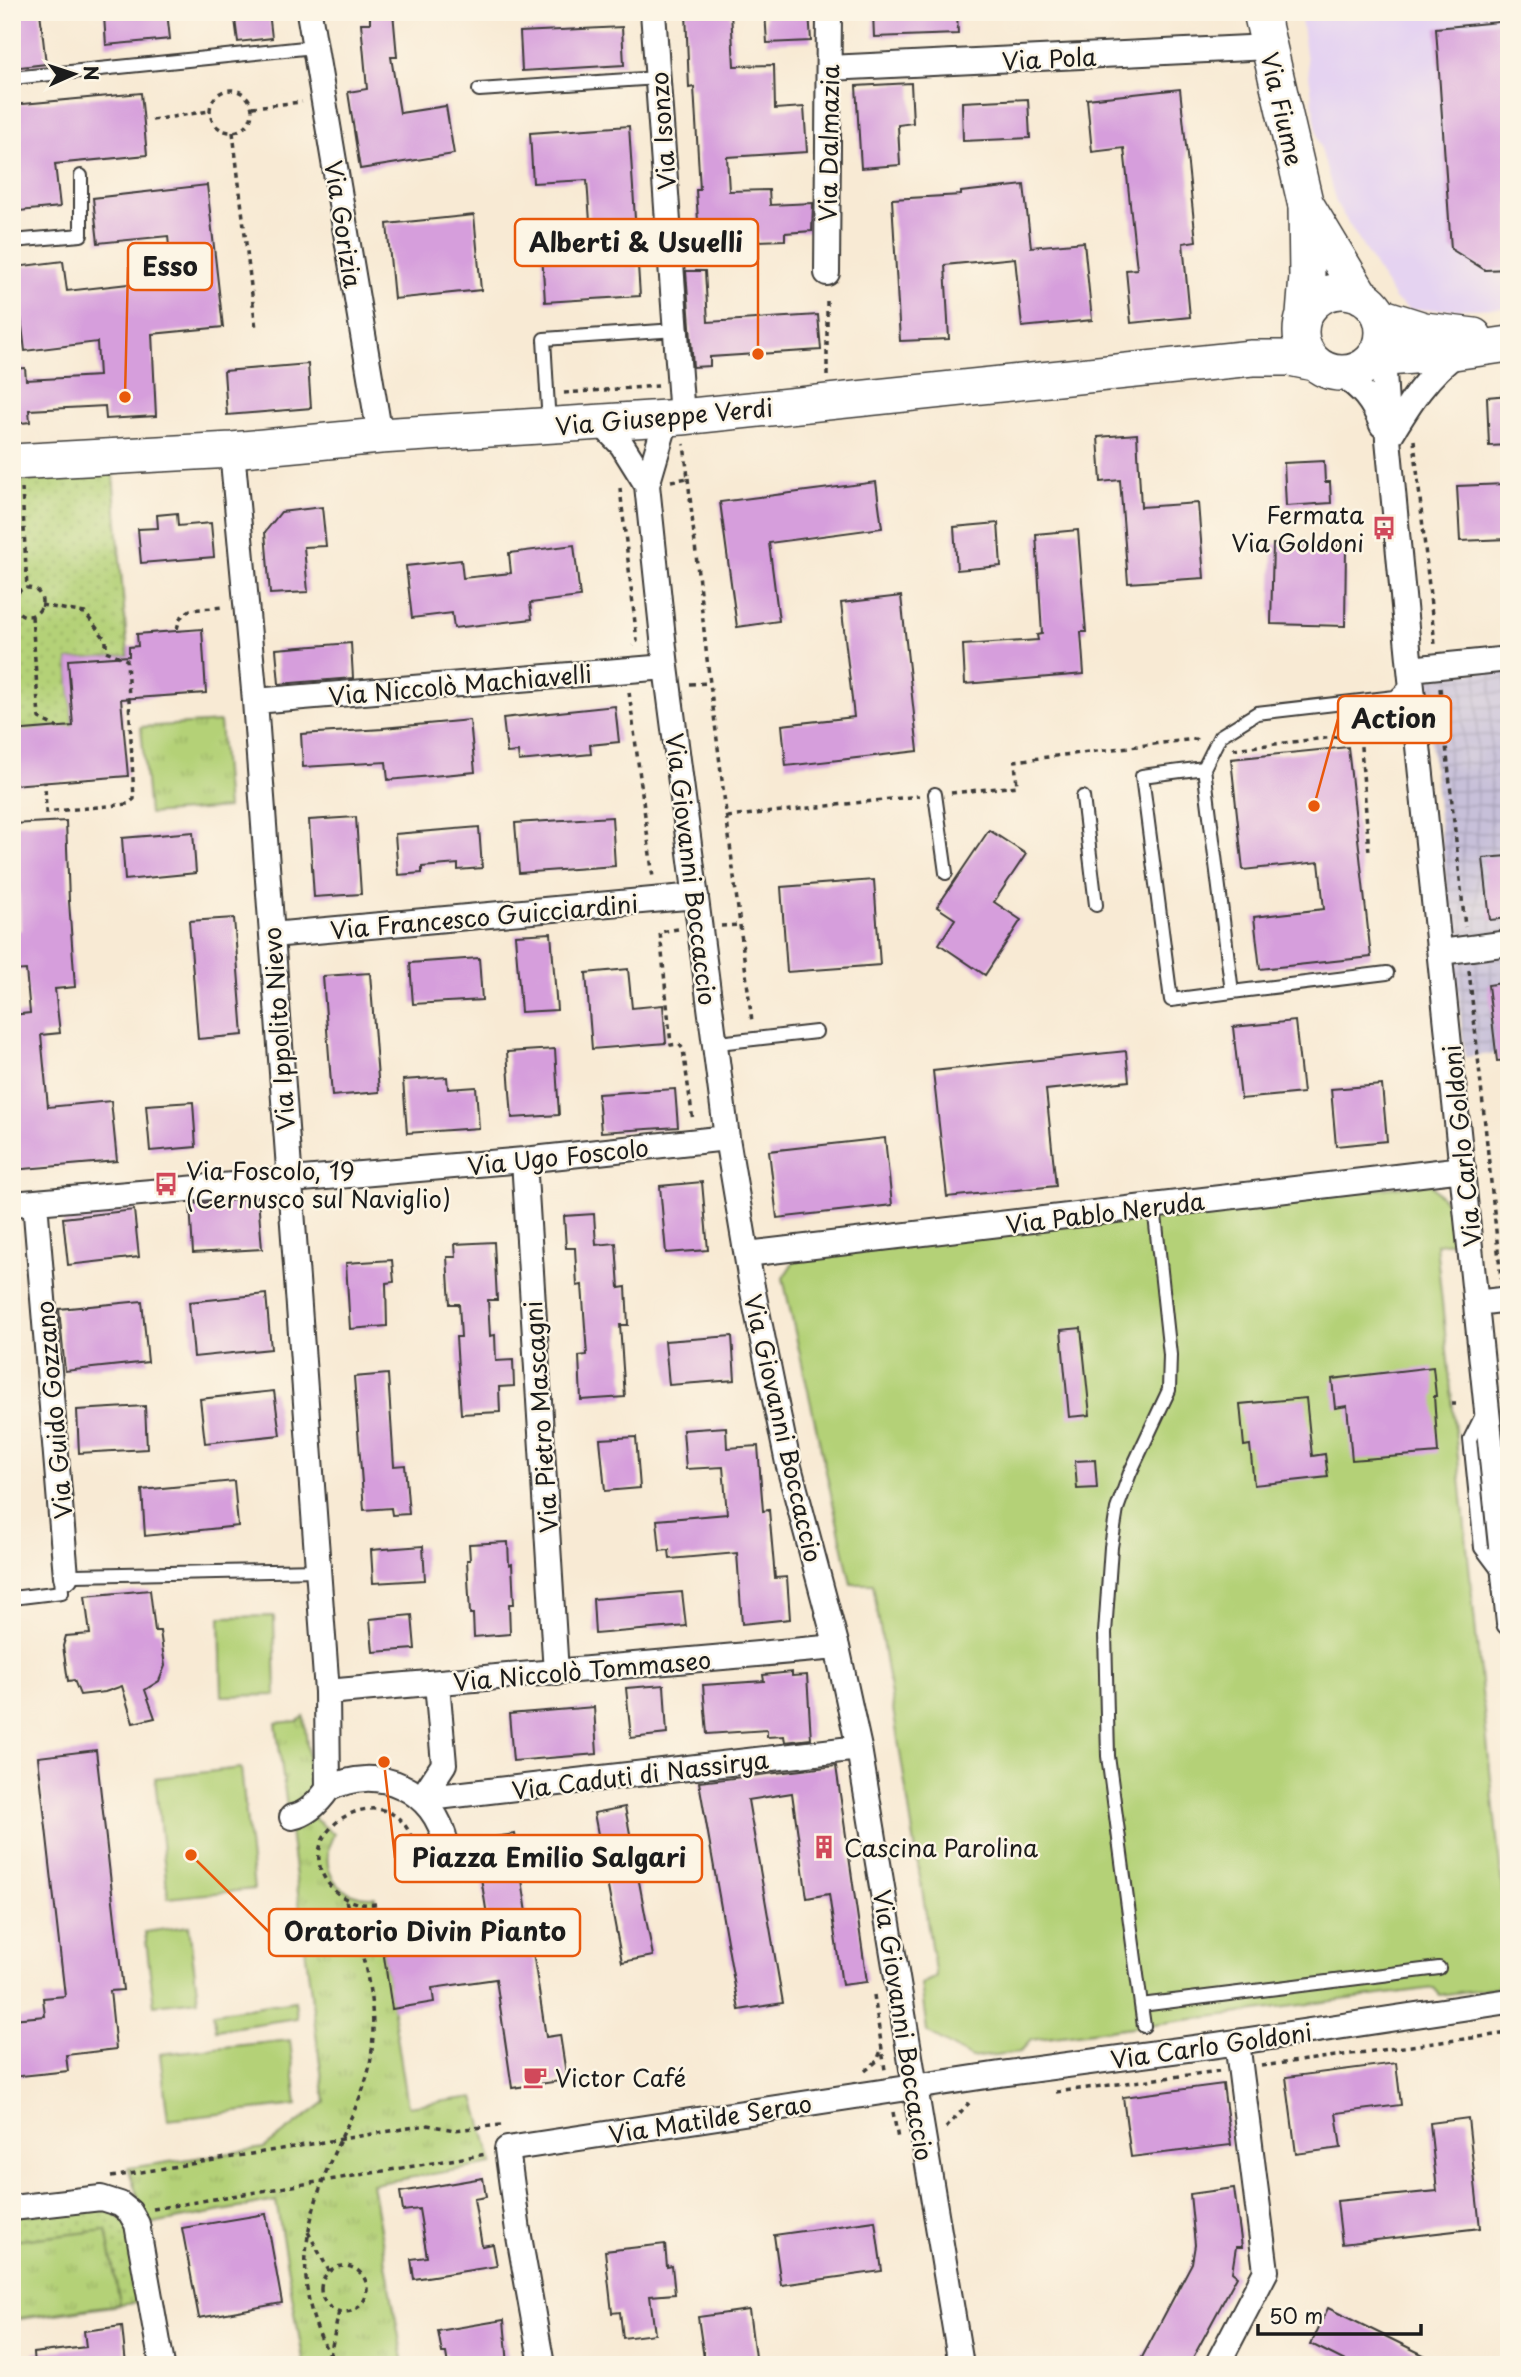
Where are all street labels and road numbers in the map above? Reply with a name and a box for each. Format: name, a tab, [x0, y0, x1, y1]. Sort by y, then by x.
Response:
street label: Via Pola	[1001, 38, 1098, 78]
street label: Via Fiume	[1252, 49, 1314, 169]
street label: Via Dalmazia	[809, 64, 847, 222]
street label: Via Isonzo	[640, 71, 684, 191]
street label: Via Gorizia	[316, 158, 372, 291]
street label: Via Giuseppe Verdi	[554, 389, 774, 443]
street label: Via Niccolò Machiavelli	[327, 655, 593, 713]
street label: Via Giovanni Boccaccio	[657, 731, 727, 1007]
street label: Via Francesco Guicciardini	[328, 885, 640, 947]
street label: Via Ippolito Nievo	[253, 926, 303, 1132]
street label: Via Carlo Goldoni	[1432, 1043, 1490, 1249]
street label: Via Ugo Foscolo	[466, 1129, 650, 1183]
street label: Via Pablo Neruda	[1004, 1182, 1207, 1242]
street label: Via Giovanni Boccaccio	[736, 1290, 832, 1566]
street label: Via Guido Gozzano	[26, 1299, 80, 1521]
street label: Via Pietro Mascagni	[514, 1300, 566, 1534]
street label: Via Niccolò Tommaseo	[452, 1641, 712, 1699]
street label: Via Caduti di Nassirya	[509, 1740, 771, 1808]
street label: Via Giovanni Boccaccio	[865, 1887, 943, 2163]
street label: Via Carlo Goldoni	[1108, 2013, 1314, 2077]
street label: Via Matilde Serao	[606, 2084, 814, 2152]

